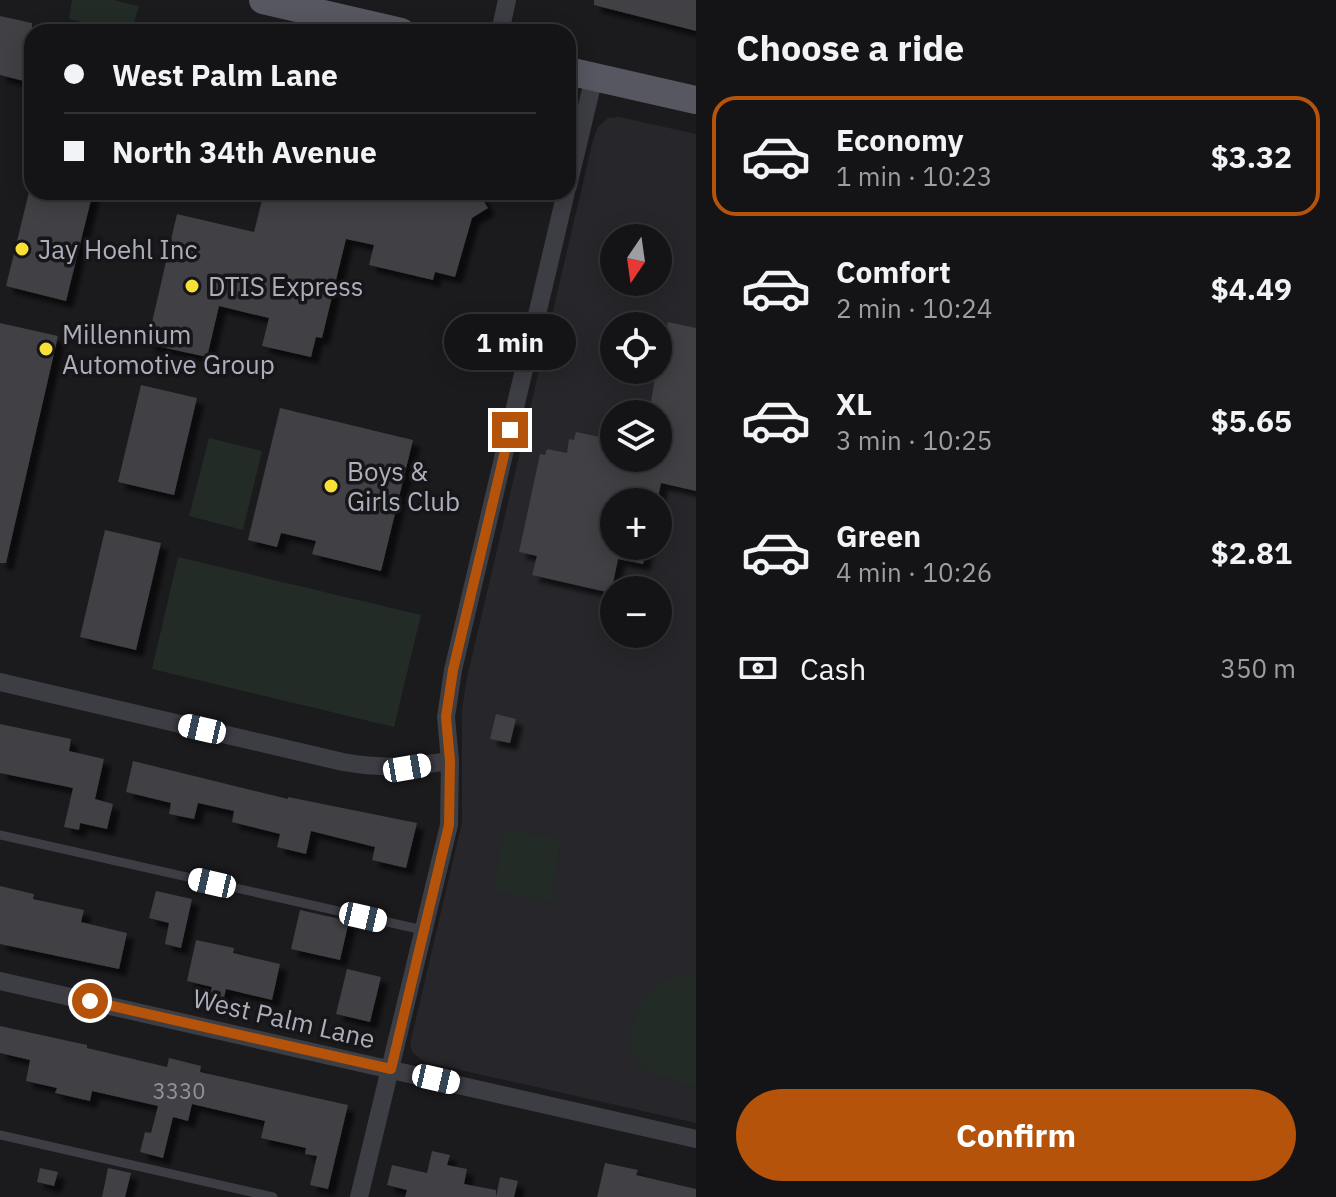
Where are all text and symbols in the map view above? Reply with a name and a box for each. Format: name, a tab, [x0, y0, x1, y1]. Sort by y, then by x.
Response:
text: Choose a ride	[736, 24, 964, 71]
text: West Palm Lane	[112, 55, 338, 94]
icon: car	[740, 120, 812, 192]
text: Economy	[836, 120, 964, 159]
text: North 34th Avenue	[112, 132, 377, 171]
text: $3.32	[1211, 137, 1292, 176]
text: 1 min · 10:23	[836, 159, 992, 193]
north arrow	[600, 224, 672, 296]
map controls	[600, 224, 672, 648]
place label: Jay Hoehl Inc	[38, 232, 198, 266]
marker: Jay Hoehl Inc	[13, 240, 31, 258]
icon: car	[740, 252, 812, 324]
text: Comfort	[836, 252, 951, 291]
place label: DTIS Express	[208, 269, 363, 303]
text: $4.49	[1211, 269, 1292, 308]
marker: DTIS Express	[183, 277, 201, 295]
text: 2 min · 10:24	[836, 291, 992, 325]
button: locate	[600, 312, 672, 384]
callout: 1 min	[444, 314, 576, 370]
place label: Millennium Automotive Group	[62, 317, 275, 381]
text: 1 min	[476, 325, 544, 359]
marker: Millennium Automotive Group	[37, 340, 55, 358]
icon: car	[740, 384, 812, 456]
text: XL	[836, 384, 872, 423]
button: layers	[600, 400, 672, 472]
text: $5.65	[1211, 401, 1292, 440]
route end	[492, 412, 528, 448]
text: 3 min · 10:25	[836, 423, 992, 457]
place label: Boys & Girls Club	[347, 454, 460, 518]
marker: Boys & Girls Club	[322, 477, 340, 495]
button: +	[600, 488, 672, 560]
icon: car	[740, 516, 812, 588]
text: Green	[836, 516, 921, 555]
text: $2.81	[1211, 533, 1292, 572]
text: 4 min · 10:26	[836, 555, 992, 589]
button: −	[600, 576, 672, 648]
icon: cash	[736, 646, 780, 690]
text: Cash	[800, 649, 866, 688]
text: 350 m	[1220, 651, 1296, 685]
car	[176, 712, 228, 746]
car	[381, 752, 433, 784]
car	[186, 866, 238, 900]
car	[337, 900, 389, 934]
street label: West Palm Lane	[190, 981, 378, 1055]
route start	[72, 983, 108, 1019]
car	[410, 1062, 462, 1096]
house number: 3330	[153, 1076, 205, 1105]
button: Confirm	[736, 1089, 1296, 1181]

